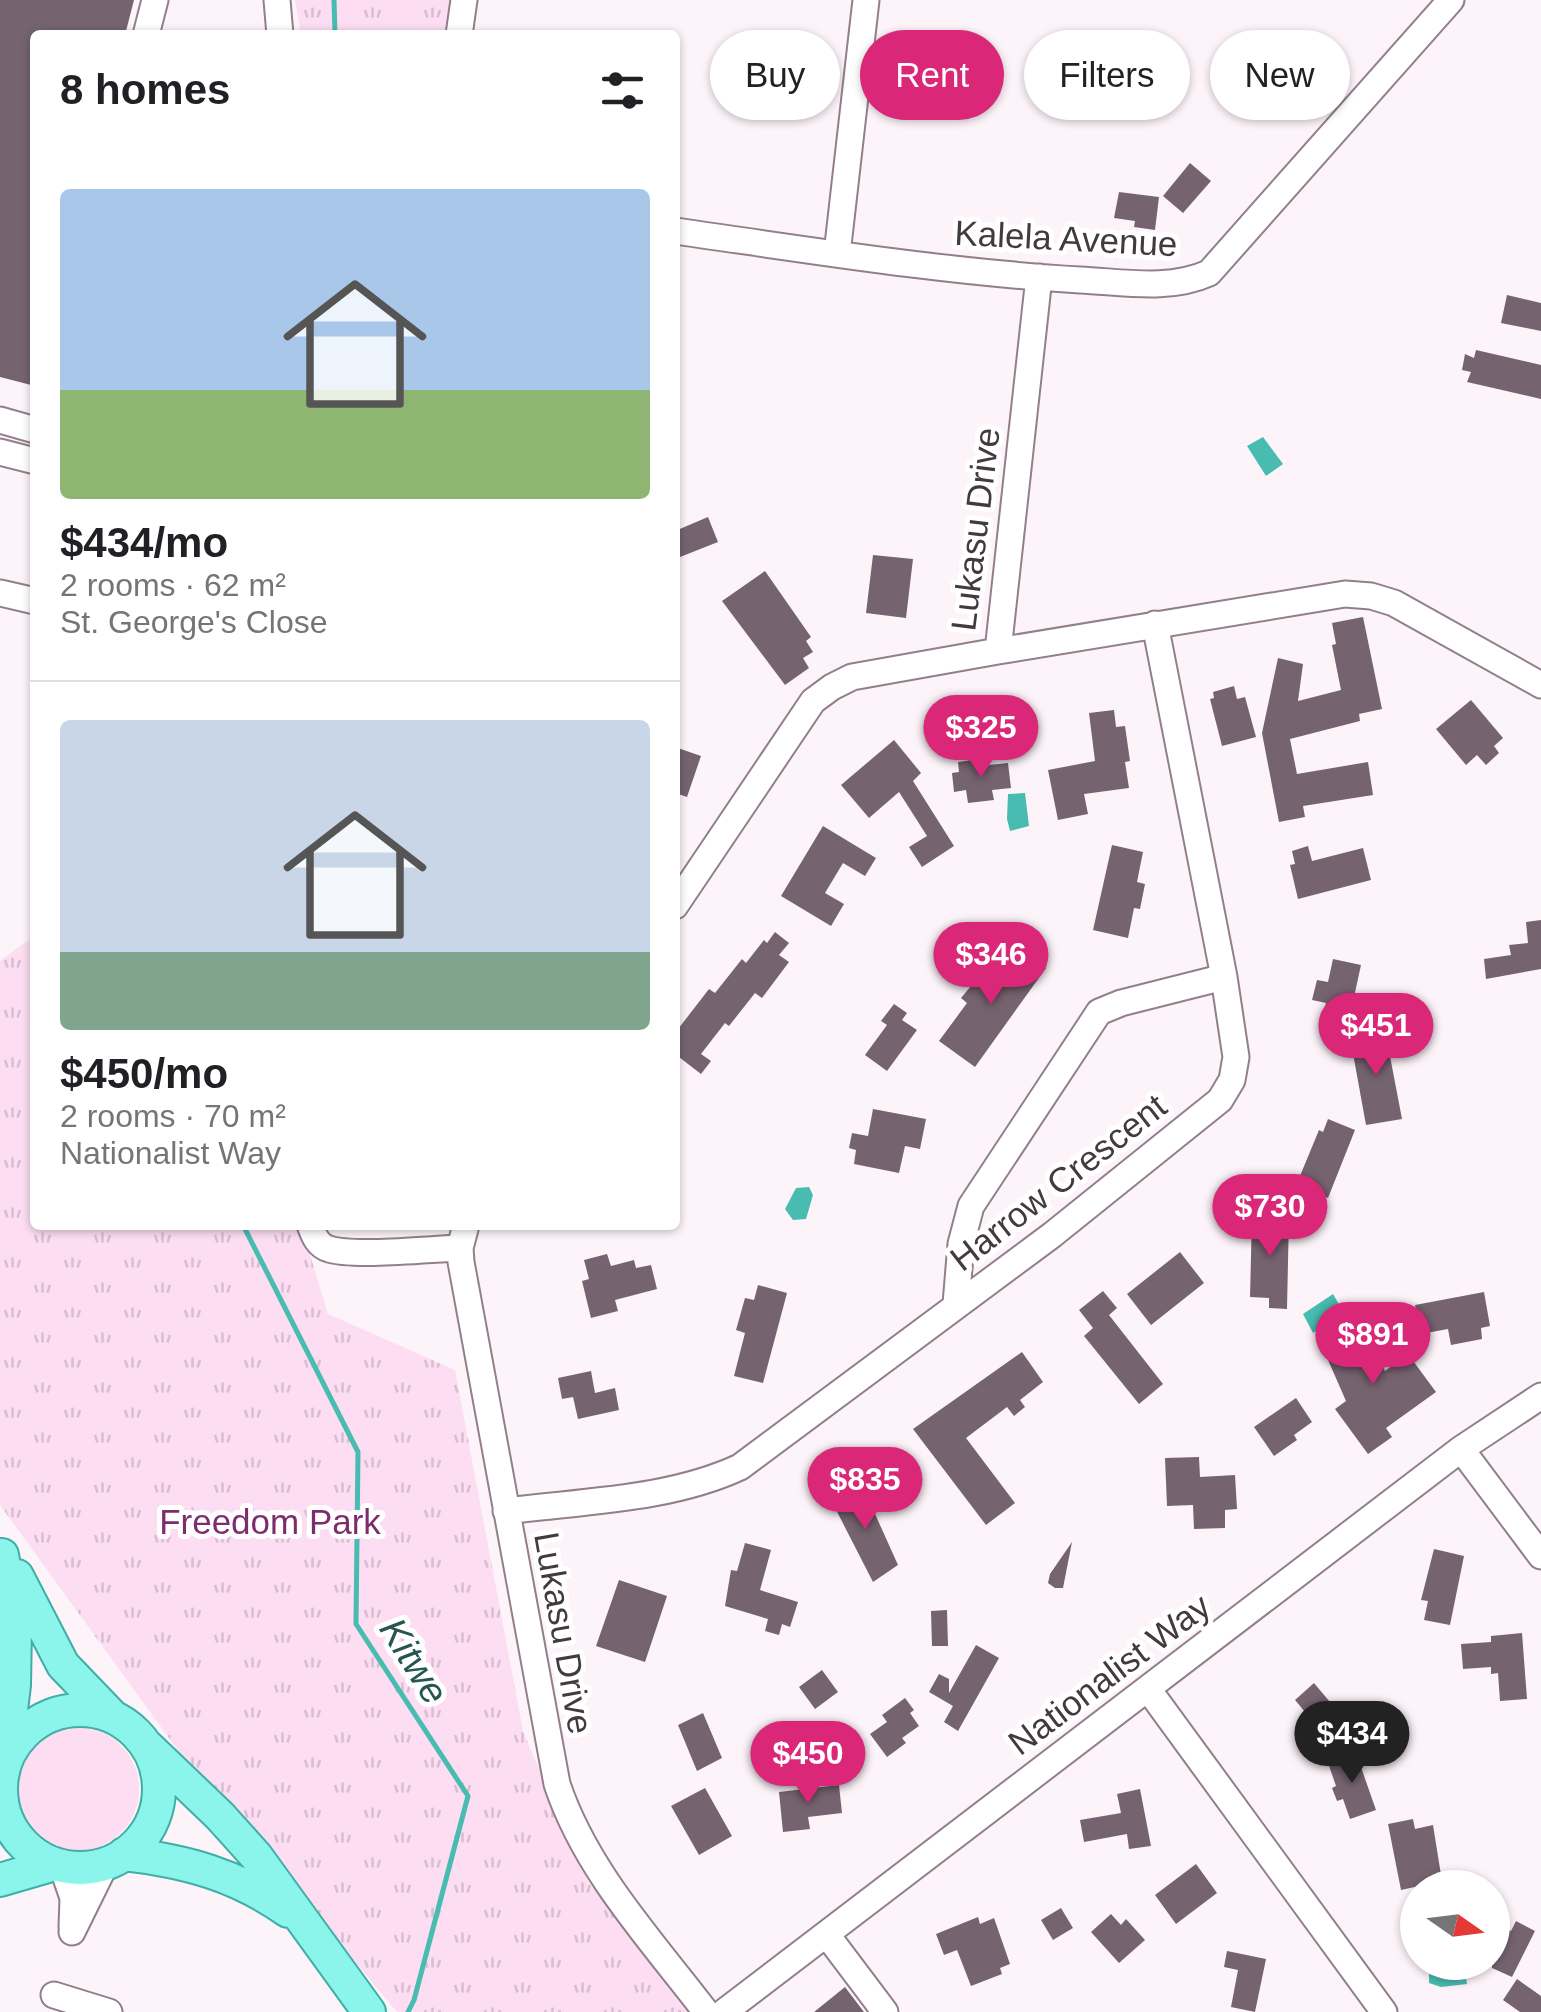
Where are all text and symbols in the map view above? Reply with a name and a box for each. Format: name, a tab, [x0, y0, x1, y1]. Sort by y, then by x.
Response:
chip: Buy	[710, 30, 840, 120]
chip: Rent	[860, 30, 1004, 120]
chip: Filters	[1024, 30, 1190, 120]
chip: New	[1210, 30, 1350, 120]
icon: filters	[595, 63, 650, 118]
text: 8 homes	[60, 66, 230, 113]
street label: Kalela Avenue	[954, 213, 1178, 263]
icon: home	[265, 254, 445, 434]
street label: Lukasu Drive	[943, 425, 1007, 633]
text: $434/mo	[60, 519, 228, 566]
text: 2 rooms · 62 m²	[60, 567, 286, 603]
text: St. George's Close	[60, 604, 328, 640]
pin: $325	[922, 695, 1040, 780]
text: $325	[945, 709, 1017, 745]
icon: home	[265, 785, 445, 965]
pin: $346	[932, 922, 1050, 1007]
text: $346	[955, 936, 1027, 972]
pin: $451	[1317, 993, 1435, 1078]
text: $451	[1340, 1007, 1412, 1043]
text: $450/mo	[60, 1050, 228, 1097]
street label: Harrow Crescent	[943, 1086, 1174, 1278]
text: 2 rooms · 70 m²	[60, 1098, 286, 1134]
text: Nationalist Way	[60, 1135, 281, 1171]
pin: $730	[1211, 1174, 1329, 1259]
text: $730	[1234, 1188, 1306, 1224]
pin: $891	[1314, 1302, 1432, 1387]
text: $891	[1337, 1316, 1409, 1352]
pin: $835	[806, 1447, 924, 1532]
text: $835	[829, 1461, 901, 1497]
park label: Freedom Park	[159, 1502, 381, 1541]
street label: Lukasu Drive	[527, 1529, 601, 1737]
street label: Nationalist Way	[1001, 1585, 1218, 1762]
water label: Kitwe	[372, 1610, 456, 1712]
pin: $434	[1293, 1701, 1411, 1786]
text: $434	[1316, 1715, 1388, 1751]
pin: $450	[749, 1721, 867, 1806]
text: $450	[772, 1735, 844, 1771]
north arrow	[1400, 1870, 1510, 1980]
map controls	[1400, 1870, 1510, 1980]

